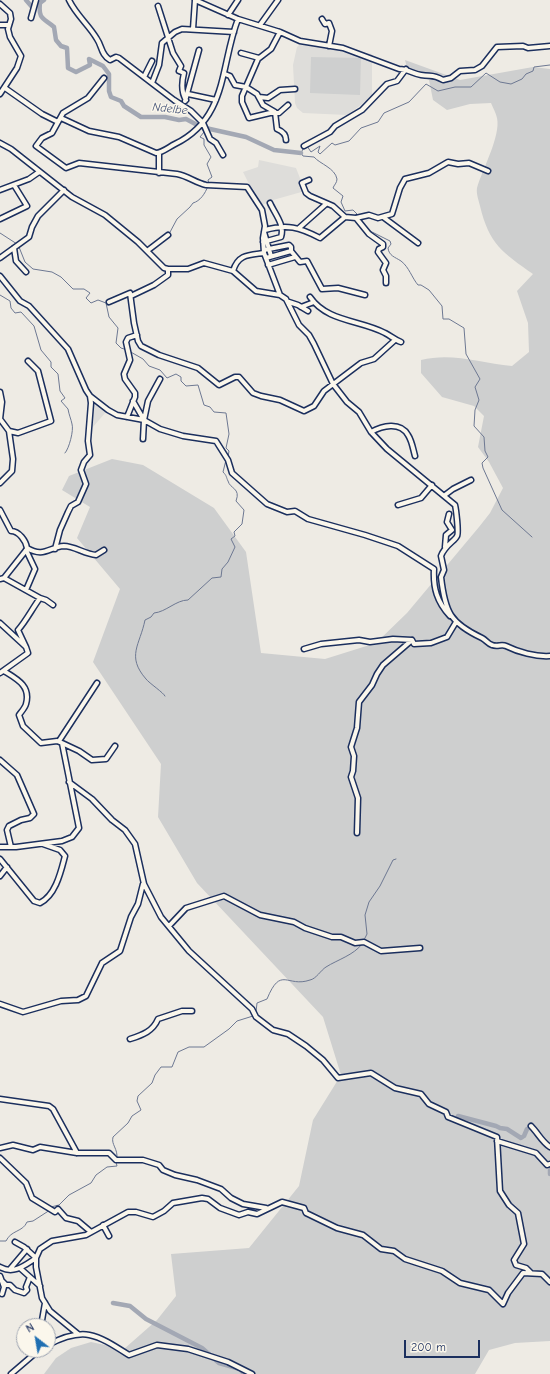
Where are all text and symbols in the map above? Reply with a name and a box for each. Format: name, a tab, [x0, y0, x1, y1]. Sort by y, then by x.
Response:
water label: Ndelbe	[152, 100, 188, 118]
north arrow	[16, 1318, 56, 1358]
text: N	[24, 1321, 37, 1336]
scale bar	[406, 1332, 482, 1358]
text: 200 m	[411, 1340, 446, 1354]

